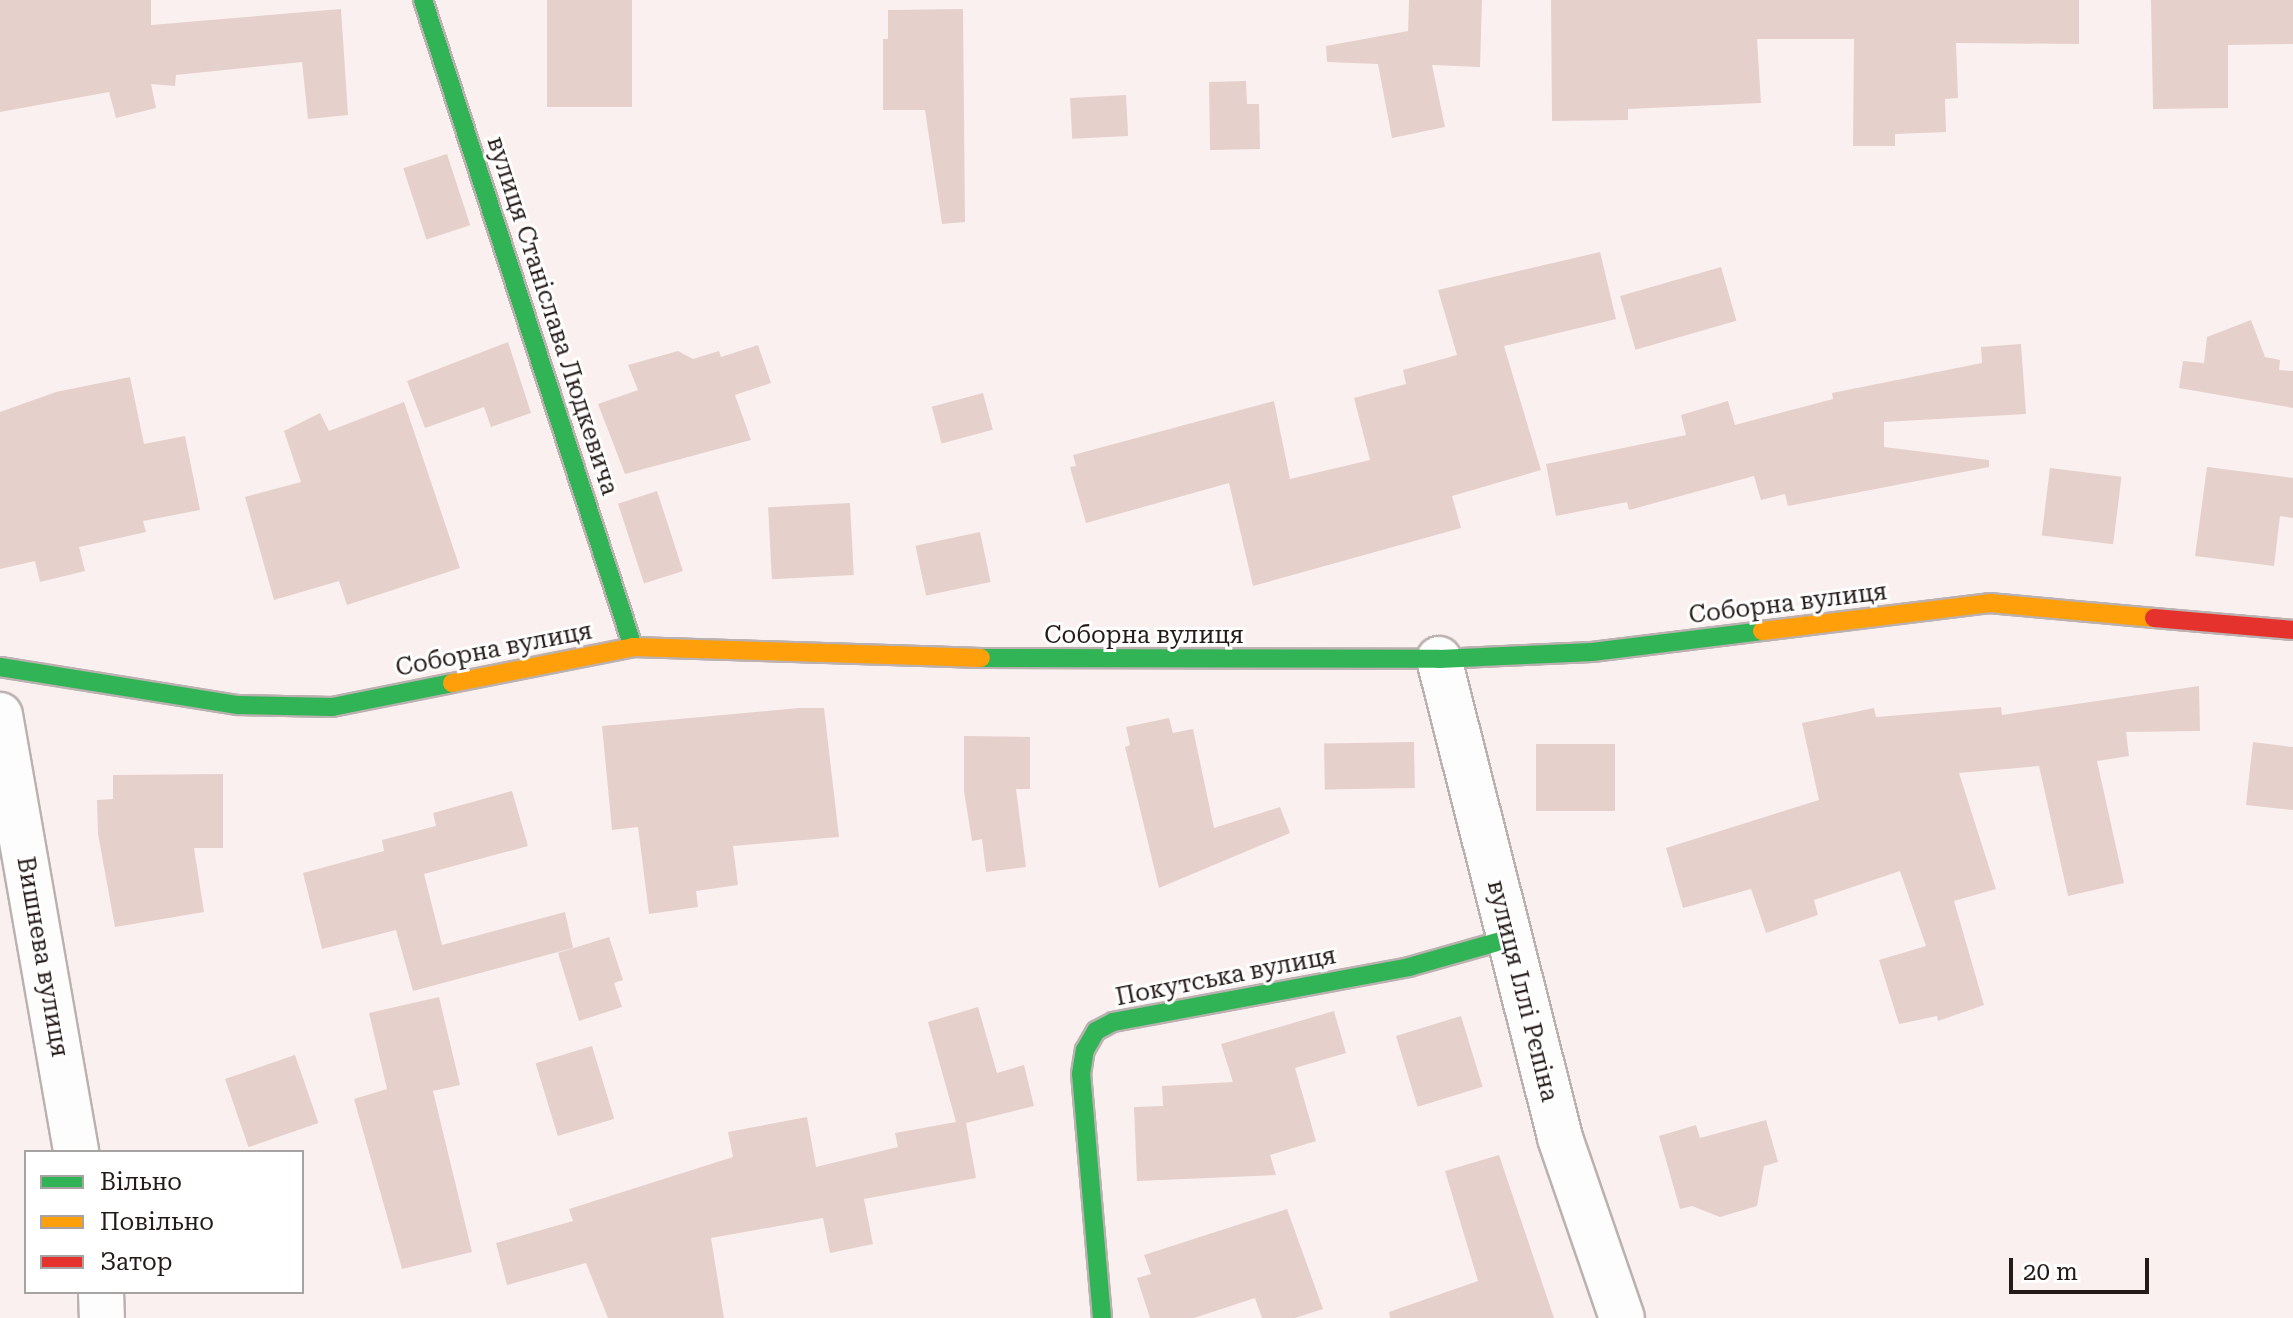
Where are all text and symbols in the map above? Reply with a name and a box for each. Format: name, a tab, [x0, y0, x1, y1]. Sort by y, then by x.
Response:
street label: вулиця Станіслава Людкевича	[480, 133, 624, 499]
street label: Соборна вулиця	[1687, 578, 1889, 630]
street label: Соборна вулиця	[393, 617, 595, 683]
street label: Соборна вулиця	[1044, 622, 1244, 650]
street label: Вишнева вулиця	[10, 855, 74, 1059]
street label: вулиця Іллі Рєпіна	[1481, 877, 1563, 1105]
street label: Покутська вулиця	[1113, 942, 1339, 1012]
legend	[24, 1150, 304, 1294]
text: Вільно	[100, 1168, 182, 1196]
text: Повільно	[100, 1208, 214, 1236]
scale bar	[2013, 1242, 2153, 1292]
text: Затор	[100, 1248, 173, 1276]
text: 20 m	[2023, 1258, 2078, 1286]

